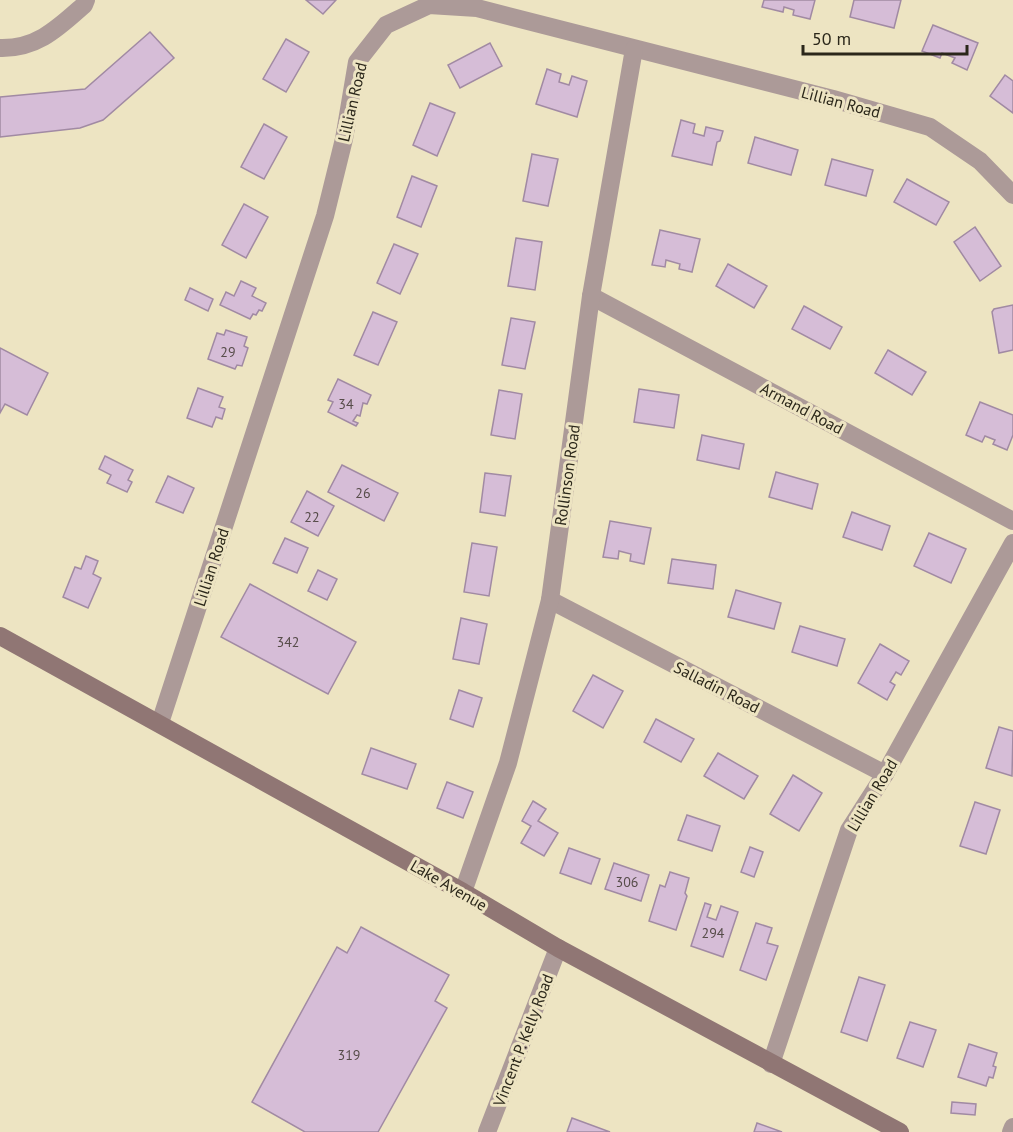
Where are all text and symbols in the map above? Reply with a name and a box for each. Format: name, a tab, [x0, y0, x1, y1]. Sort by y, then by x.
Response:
scale bar	[803, 18, 966, 56]
text: 50 m	[812, 27, 851, 50]
street label: Lillian Road	[333, 60, 371, 144]
street label: Lillian Road	[799, 82, 883, 122]
house number: 29	[220, 343, 236, 361]
street label: Armand Road	[757, 378, 847, 438]
house number: 34	[338, 395, 354, 413]
street label: Rollinson Road	[550, 423, 584, 527]
house number: 26	[355, 484, 371, 502]
house number: 22	[304, 508, 320, 526]
street label: Lillian Road	[189, 525, 233, 609]
house number: 342	[277, 633, 299, 651]
street label: Salladin Road	[671, 657, 763, 717]
street label: Lillian Road	[843, 755, 901, 835]
street label: Lake Avenue	[407, 855, 491, 915]
house number: 306	[616, 873, 638, 891]
house number: 294	[702, 924, 725, 942]
street label: Vincent P. Kelly Road	[488, 971, 557, 1110]
house number: 319	[338, 1046, 360, 1064]

